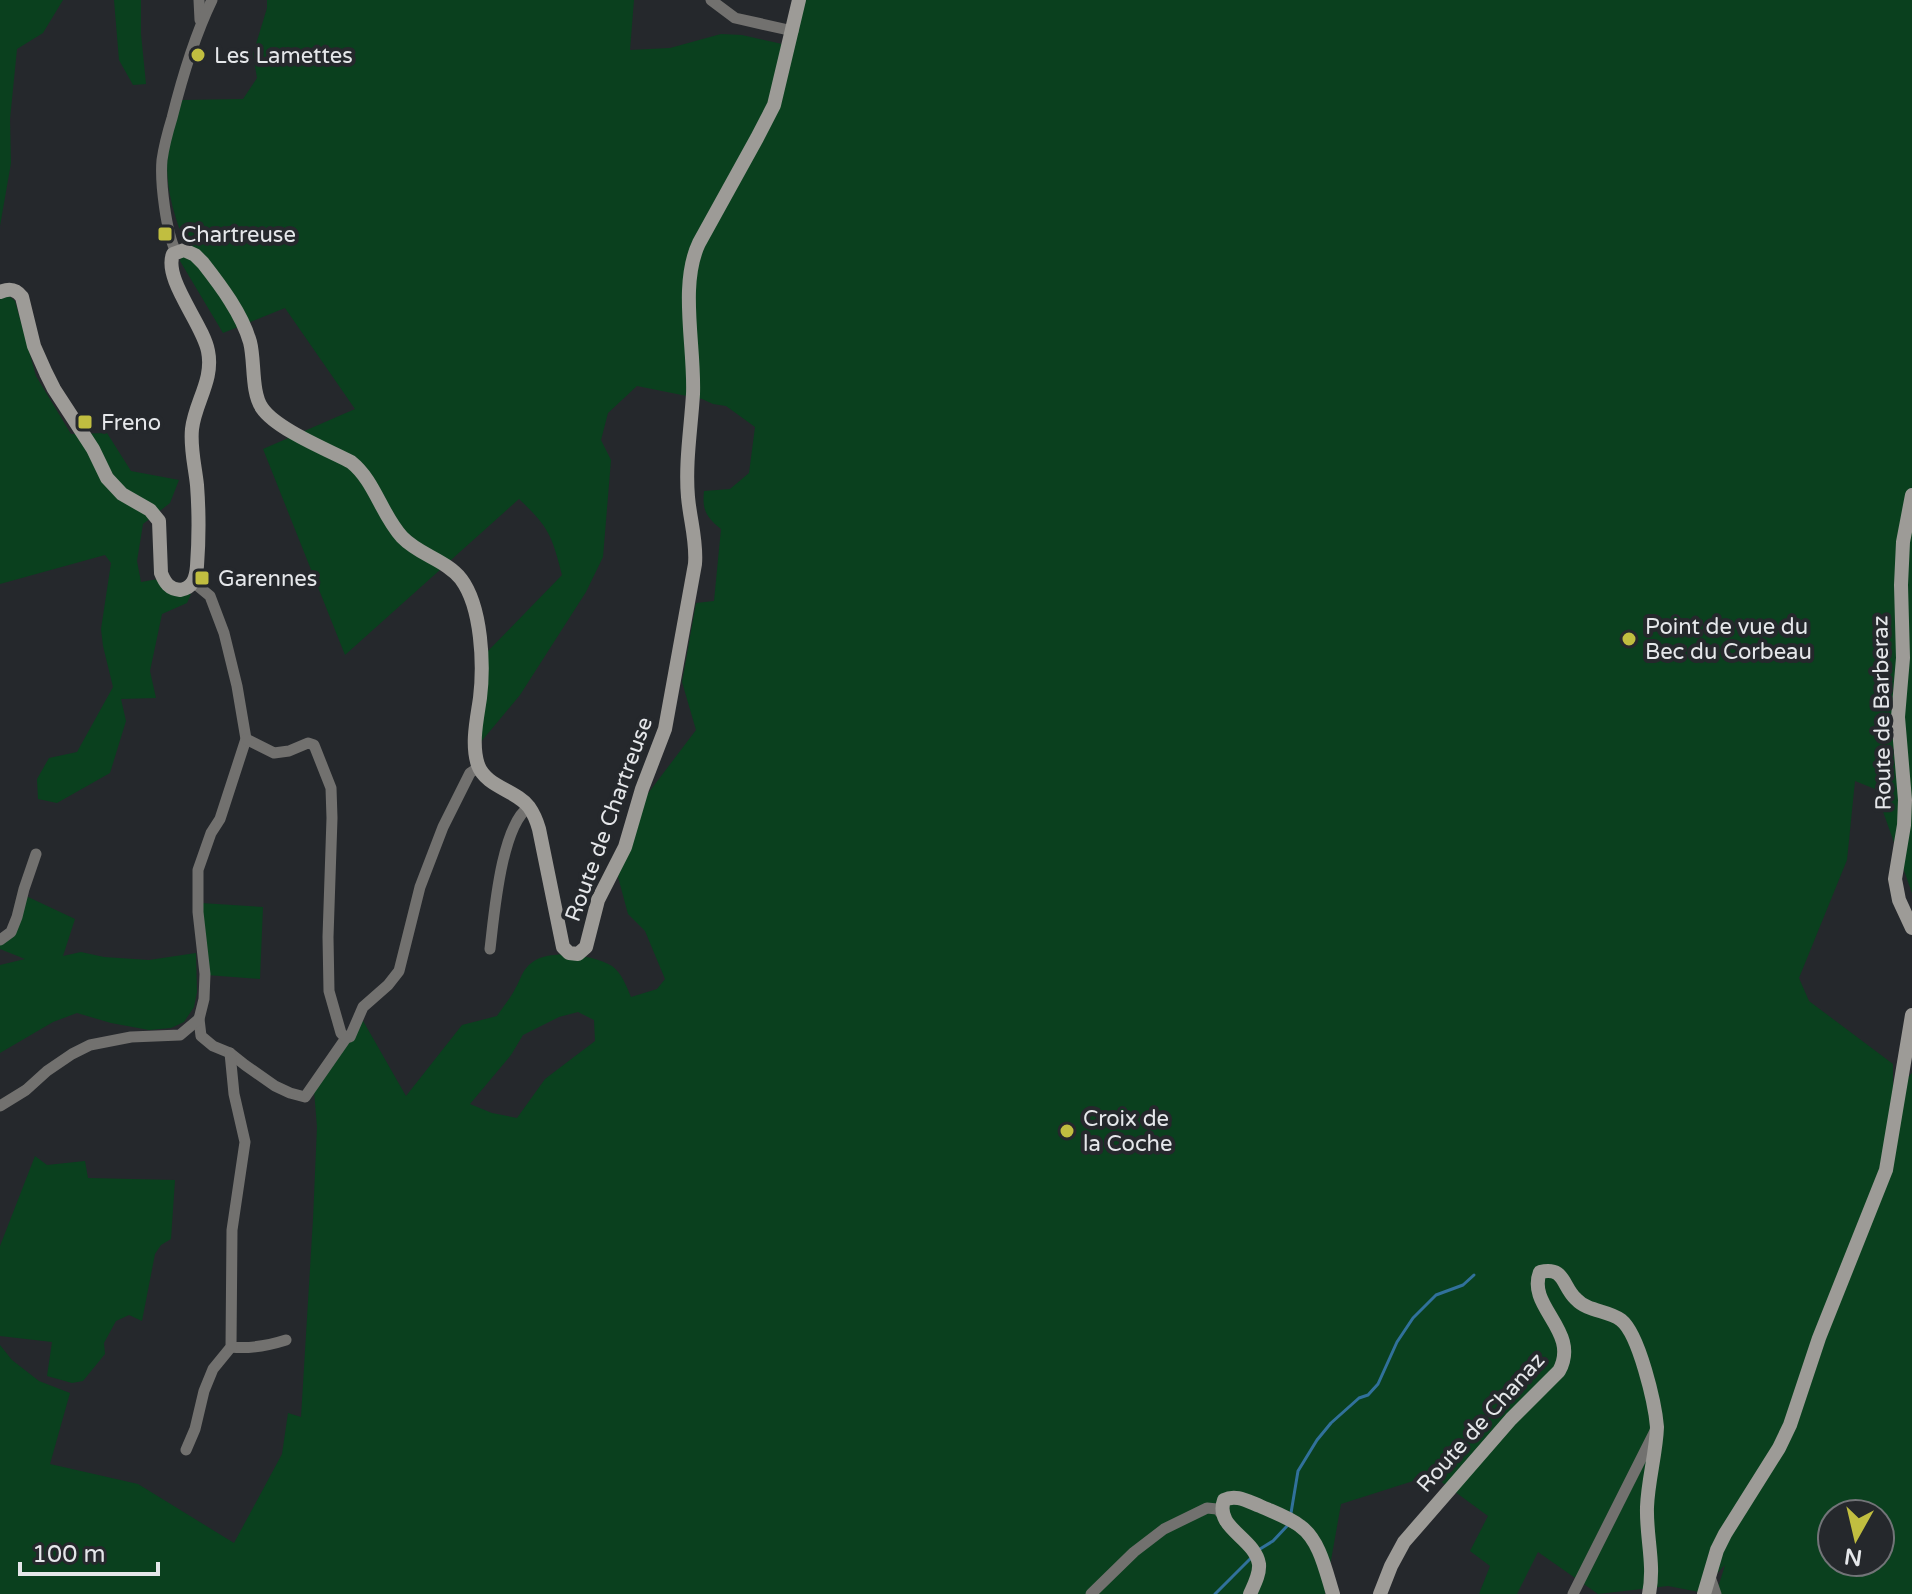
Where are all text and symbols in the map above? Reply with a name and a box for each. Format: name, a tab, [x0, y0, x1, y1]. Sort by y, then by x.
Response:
place label: Les Lamettes	[214, 43, 353, 69]
marker: Les Lamettes	[189, 46, 207, 64]
place label: Chartreuse	[181, 222, 296, 248]
marker: Chartreuse	[156, 225, 174, 243]
place label: Freno	[101, 410, 161, 436]
marker: Freno	[76, 413, 94, 431]
place label: Garennes	[218, 566, 317, 592]
marker: Garennes	[193, 569, 211, 587]
place label: Point de vue du Bec du Corbeau	[1645, 614, 1812, 665]
street label: Route de Barberaz	[1867, 615, 1897, 811]
marker: Point de vue du Bec du Corbeau	[1620, 630, 1638, 648]
street label: Route de Chartreuse	[560, 714, 658, 925]
place label: Croix de la Coche	[1083, 1106, 1172, 1157]
marker: Croix de la Coche	[1058, 1122, 1076, 1140]
street label: Route de Chanaz	[1411, 1348, 1550, 1498]
north arrow	[1816, 1498, 1896, 1578]
scale bar	[20, 1526, 158, 1576]
text: 100 m	[32, 1540, 106, 1569]
text: N	[1843, 1543, 1864, 1571]

